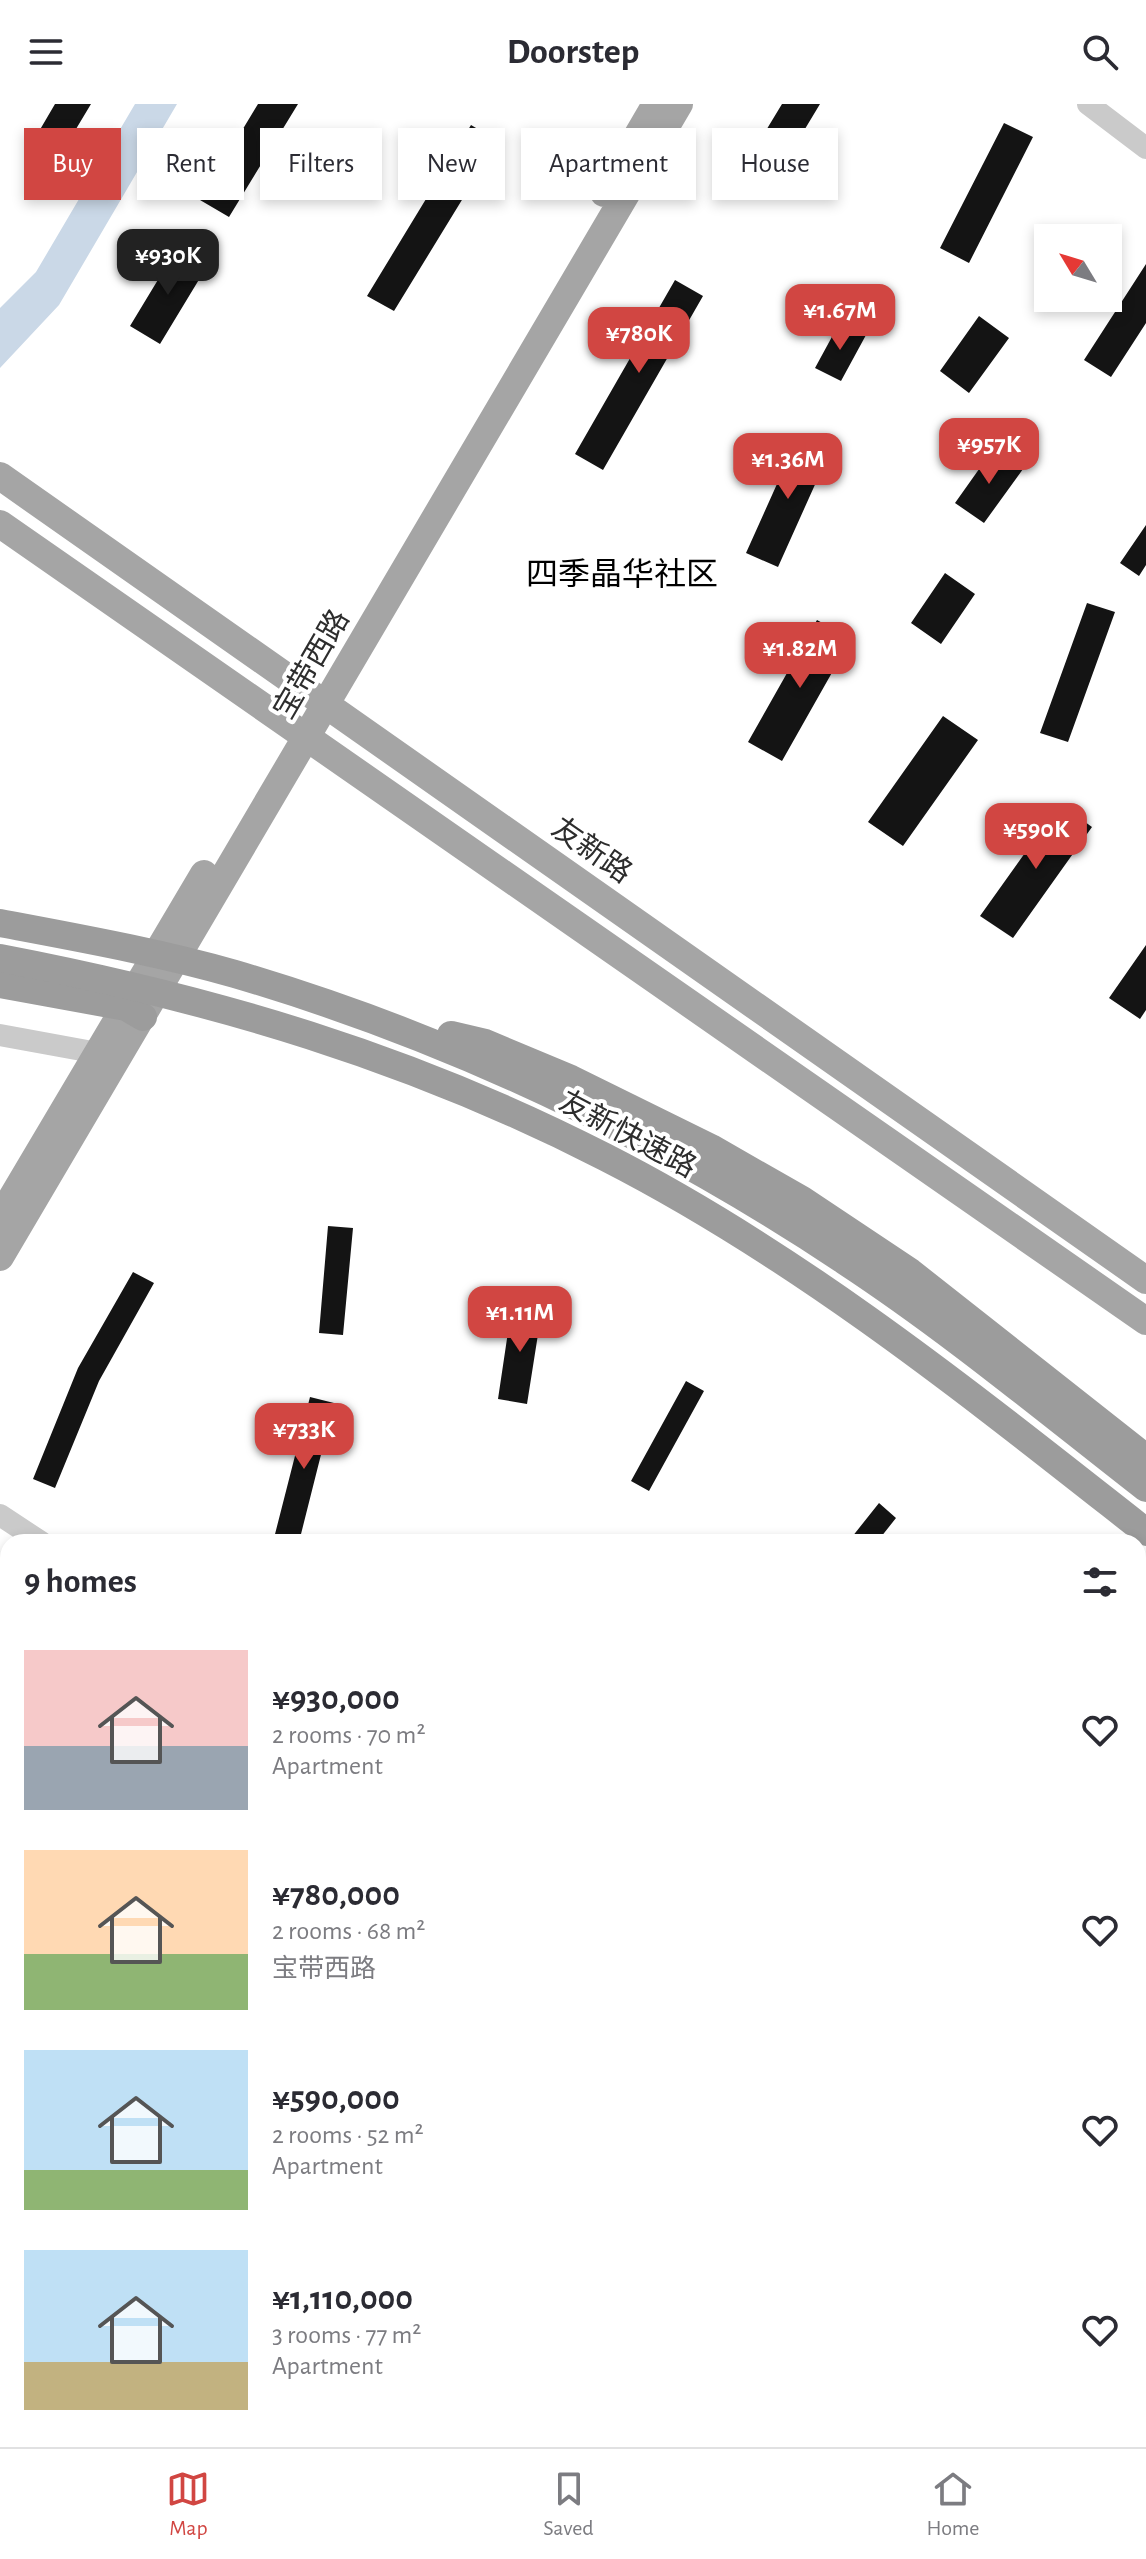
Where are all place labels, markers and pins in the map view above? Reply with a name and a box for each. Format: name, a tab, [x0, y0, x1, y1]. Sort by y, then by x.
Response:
pin: ¥930K	[112, 229, 224, 297]
pin: ¥1.67M	[775, 284, 905, 352]
pin: ¥780K	[583, 307, 695, 375]
pin: ¥957K	[933, 418, 1045, 486]
pin: ¥1.36M	[723, 433, 853, 501]
pin: ¥1.82M	[735, 622, 865, 690]
pin: ¥590K	[980, 803, 1092, 871]
pin: ¥1.11M	[455, 1286, 585, 1354]
pin: ¥733K	[248, 1403, 360, 1471]

